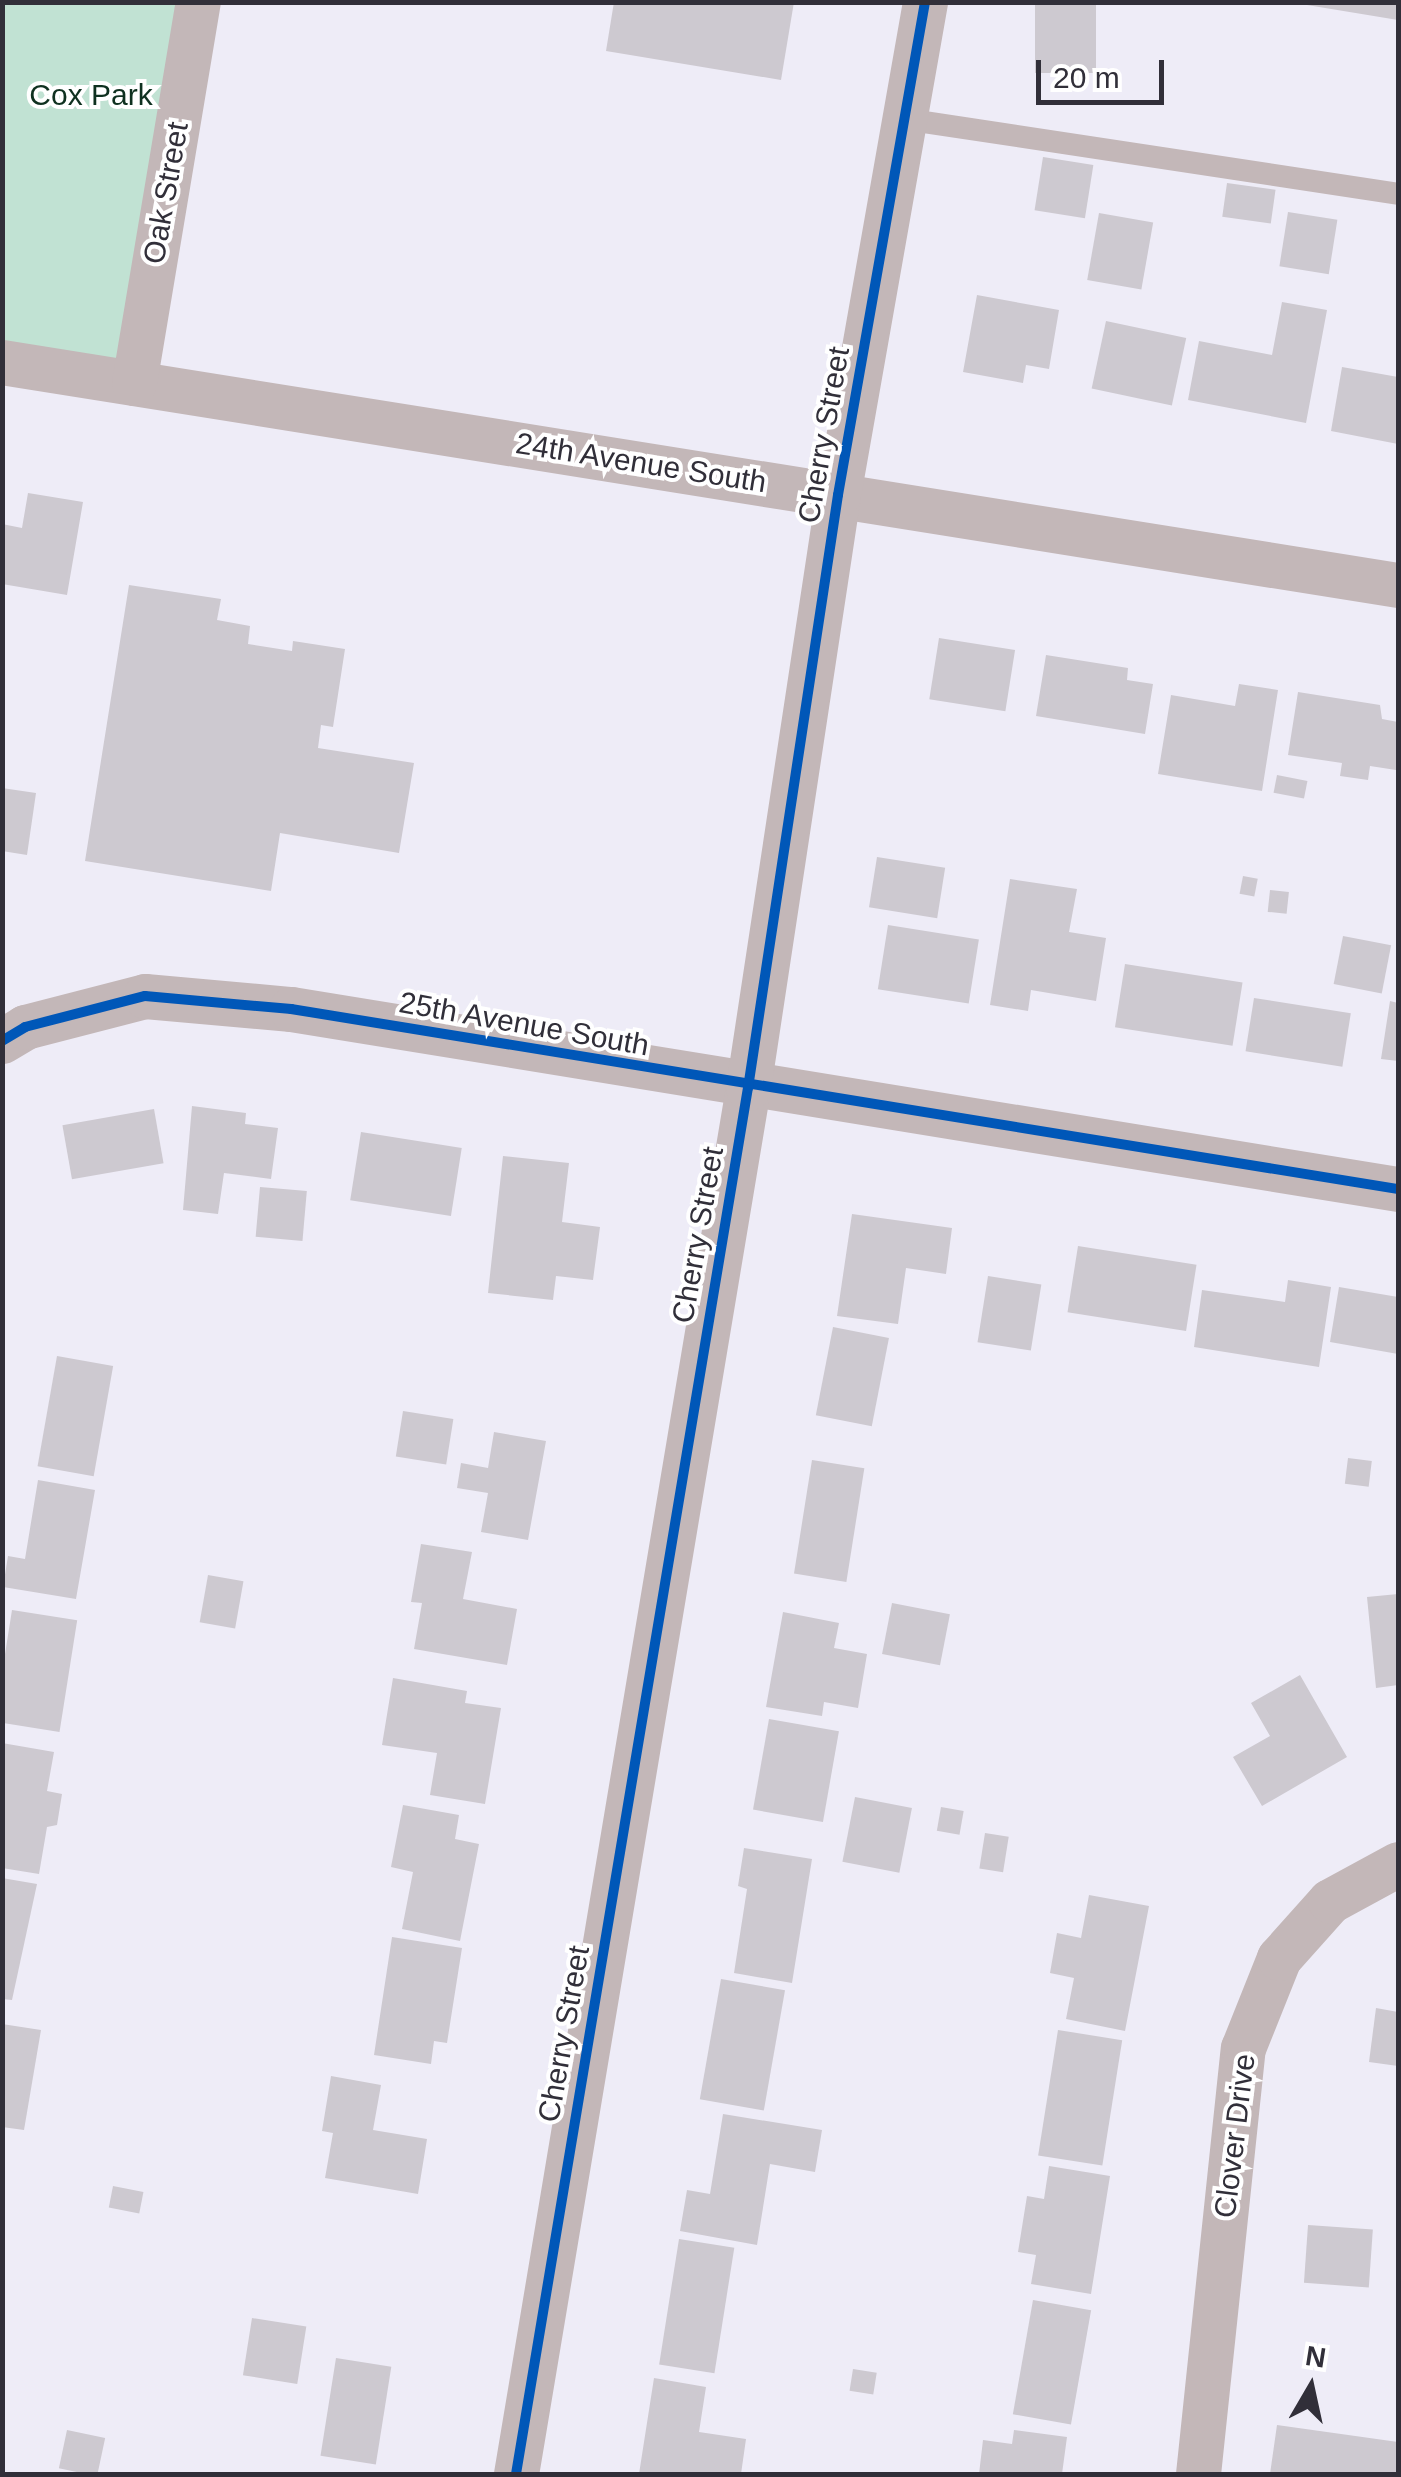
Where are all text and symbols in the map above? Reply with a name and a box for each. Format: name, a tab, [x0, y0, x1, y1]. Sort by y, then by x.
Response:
scale bar	[1041, 40, 1168, 102]
text: 20 m	[1053, 61, 1120, 94]
park label: Cox Park	[29, 77, 153, 113]
street label: Oak Street	[136, 119, 196, 267]
street label: Cherry Street	[791, 344, 857, 526]
street label: 24th Avenue South	[512, 425, 770, 501]
street label: 25th Avenue South	[395, 984, 653, 1064]
street label: Cherry Street	[665, 1144, 731, 1326]
street label: Cherry Street	[531, 1943, 597, 2125]
street label: Clover Drive	[1207, 2052, 1263, 2220]
north arrow	[1261, 2337, 1361, 2437]
text: N	[1303, 2340, 1328, 2374]

